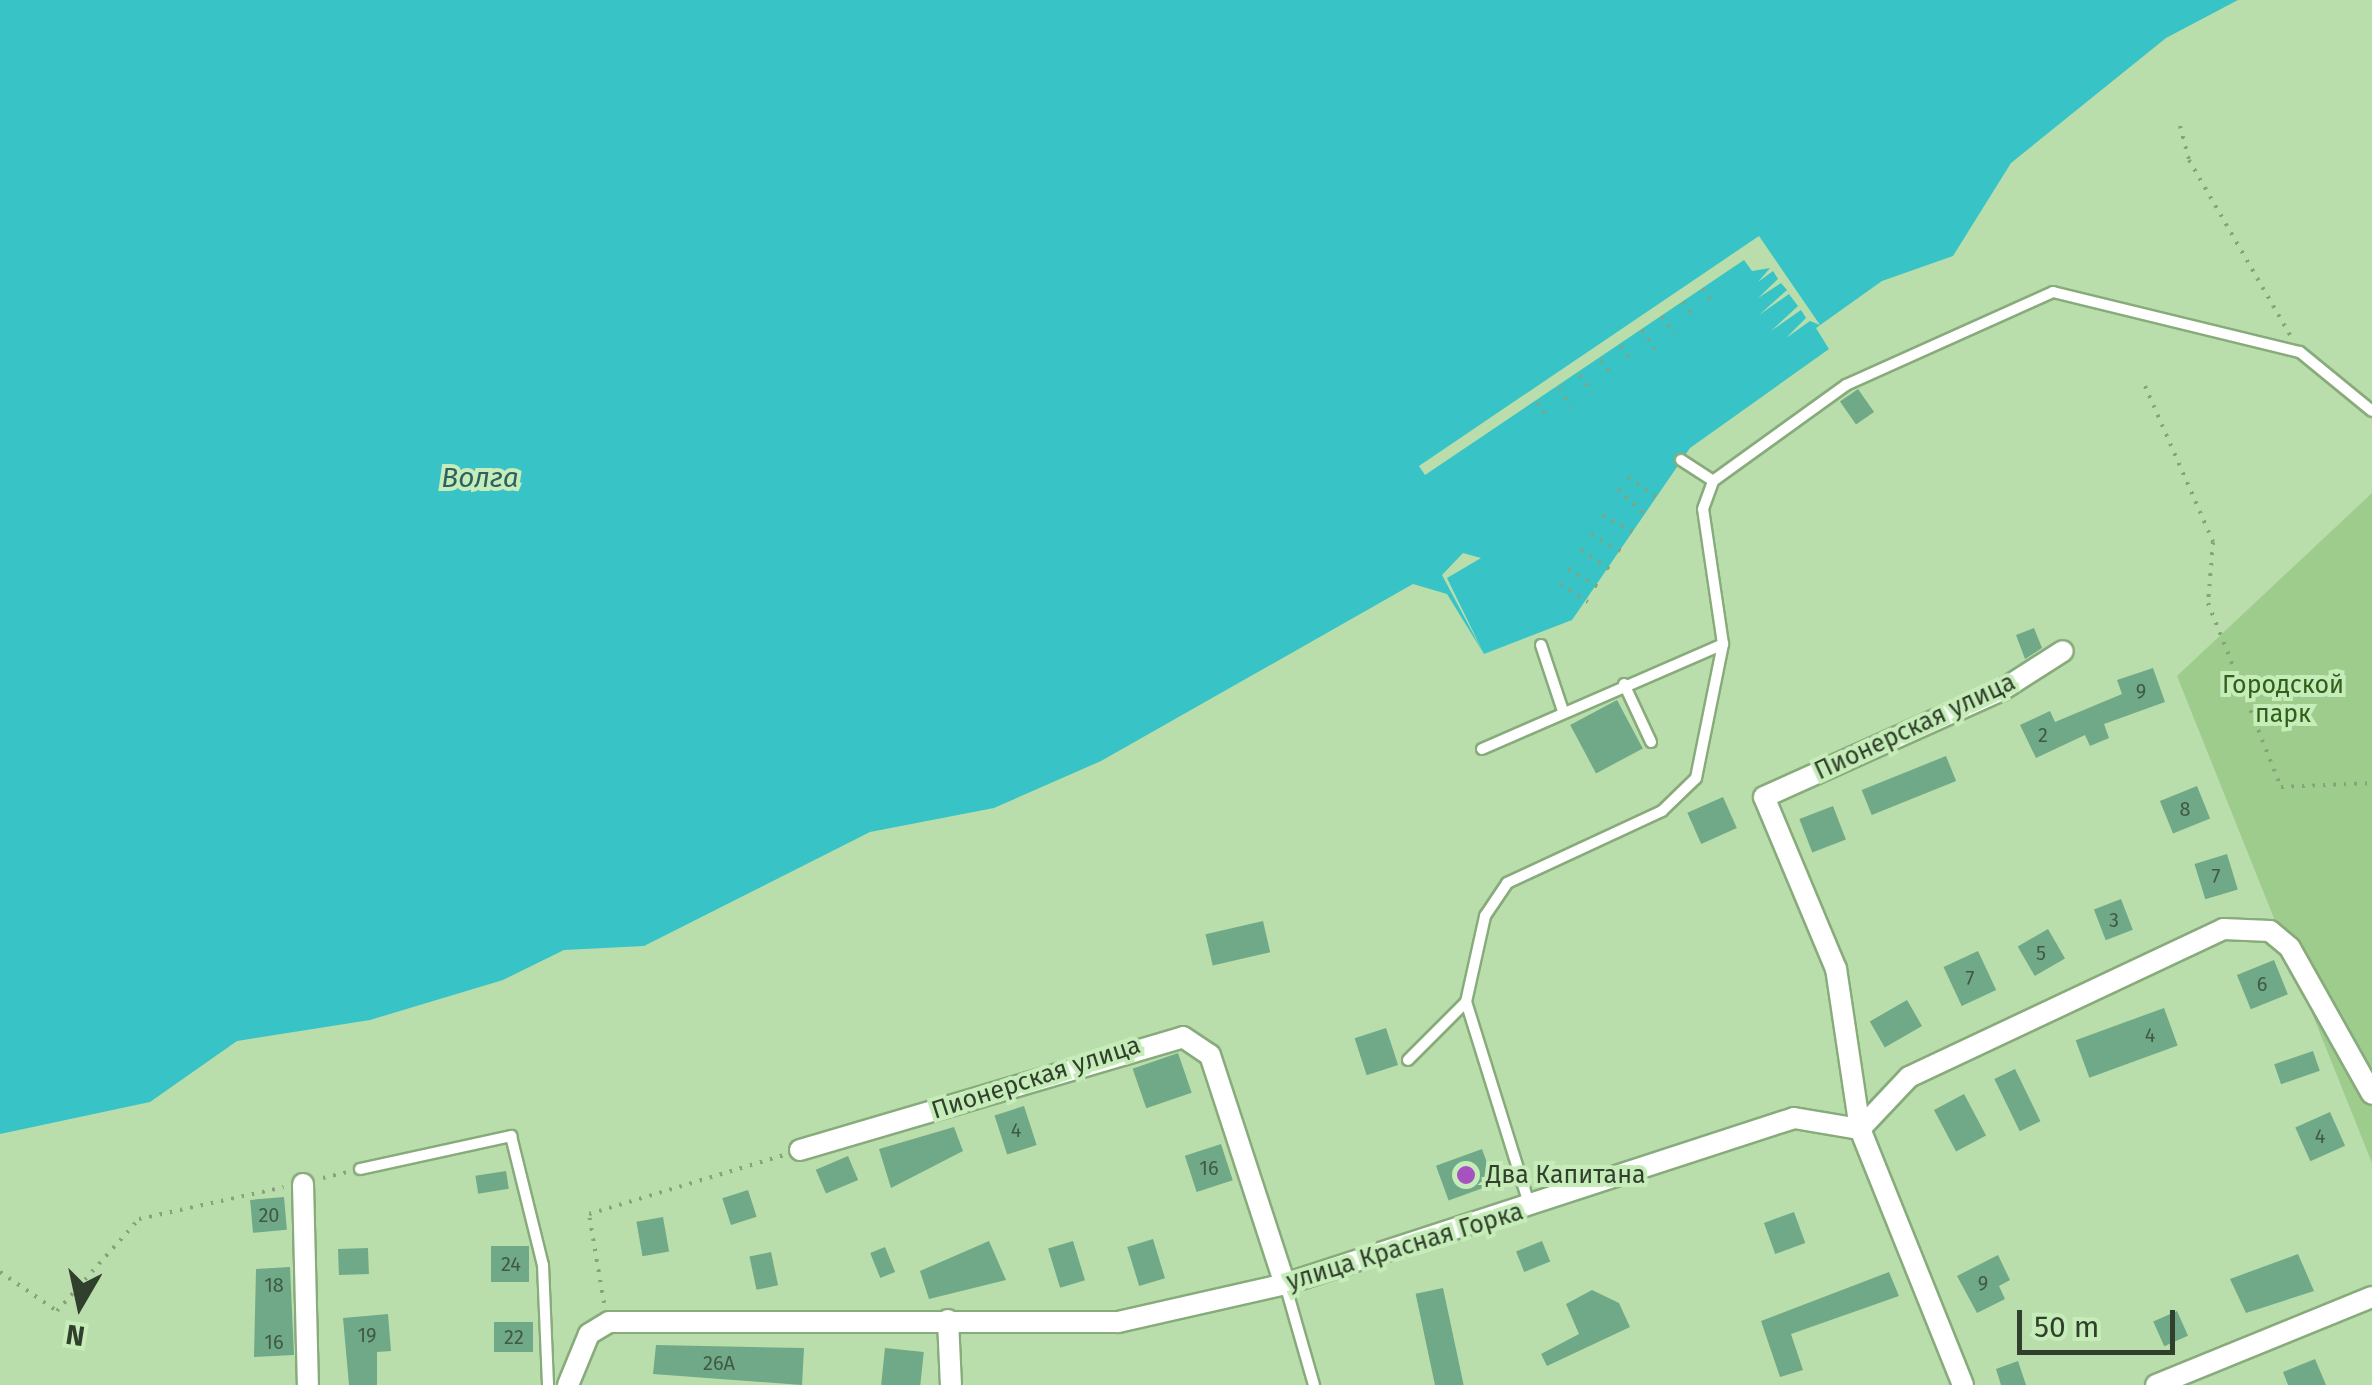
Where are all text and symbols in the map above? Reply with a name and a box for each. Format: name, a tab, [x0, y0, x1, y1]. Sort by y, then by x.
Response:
water label: Волга	[441, 461, 519, 495]
street label: Пионерская улица	[1810, 667, 2020, 787]
park label: Городской парк	[2222, 671, 2344, 730]
house number: 9	[2136, 679, 2146, 703]
house number: 2	[2038, 723, 2048, 747]
house number: 8	[2179, 797, 2191, 821]
house number: 7	[2212, 864, 2220, 888]
house number: 3	[2109, 908, 2119, 932]
house number: 5	[2036, 941, 2046, 965]
house number: 7	[1966, 966, 1974, 990]
house number: 6	[2257, 972, 2267, 996]
house number: 4	[2145, 1023, 2155, 1047]
street label: Пионерская улица	[928, 1030, 1144, 1126]
house number: 4	[1011, 1118, 1021, 1142]
house number: 4	[2315, 1124, 2325, 1148]
house number: 16	[1199, 1156, 1219, 1180]
place label: Два Капитана	[1486, 1160, 1646, 1190]
marker: Два Капитана	[1455, 1164, 1477, 1186]
street label: улица Красная Горка	[1283, 1197, 1527, 1297]
house number: 20	[258, 1203, 280, 1227]
house number: 24	[501, 1252, 521, 1276]
north arrow	[30, 1255, 130, 1355]
house number: 9	[1978, 1271, 1988, 1295]
house number: 18	[264, 1273, 284, 1297]
scale bar	[2022, 1290, 2180, 1352]
text: 50 m	[2034, 1309, 2099, 1345]
text: N	[63, 1317, 87, 1353]
house number: 19	[357, 1323, 377, 1347]
house number: 22	[504, 1325, 524, 1349]
house number: 16	[264, 1330, 284, 1354]
house number: 26А	[703, 1351, 735, 1375]

